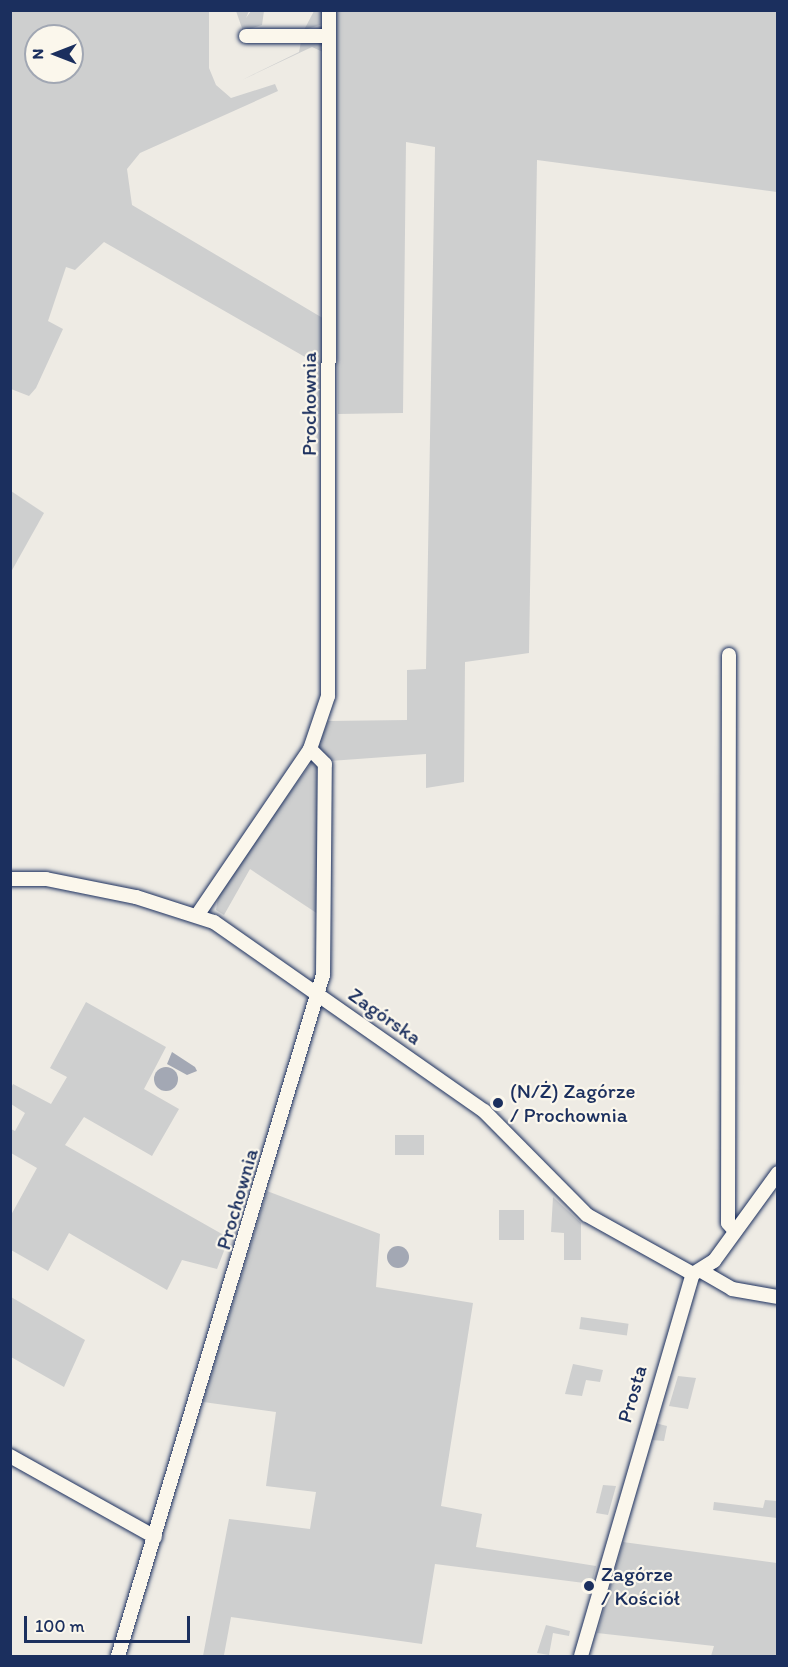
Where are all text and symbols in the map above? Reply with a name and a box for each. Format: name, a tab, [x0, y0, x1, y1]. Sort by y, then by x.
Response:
north arrow	[24, 24, 84, 84]
text: N	[28, 49, 47, 59]
street label: Prochownia	[296, 352, 322, 456]
street label: Zagórska	[344, 982, 426, 1050]
place label: (N/Ż) Zagórze / Prochownia	[510, 1078, 635, 1128]
marker: (N/Ż) Zagórze / Prochownia	[491, 1096, 505, 1110]
street label: Prochownia	[211, 1145, 263, 1253]
street label: Prosta	[612, 1362, 652, 1426]
place label: Zagórze / Kościół	[601, 1561, 680, 1611]
marker: Zagórze / Kościół	[582, 1579, 596, 1593]
scale bar	[27, 1604, 194, 1642]
text: 100 m	[35, 1615, 85, 1637]

